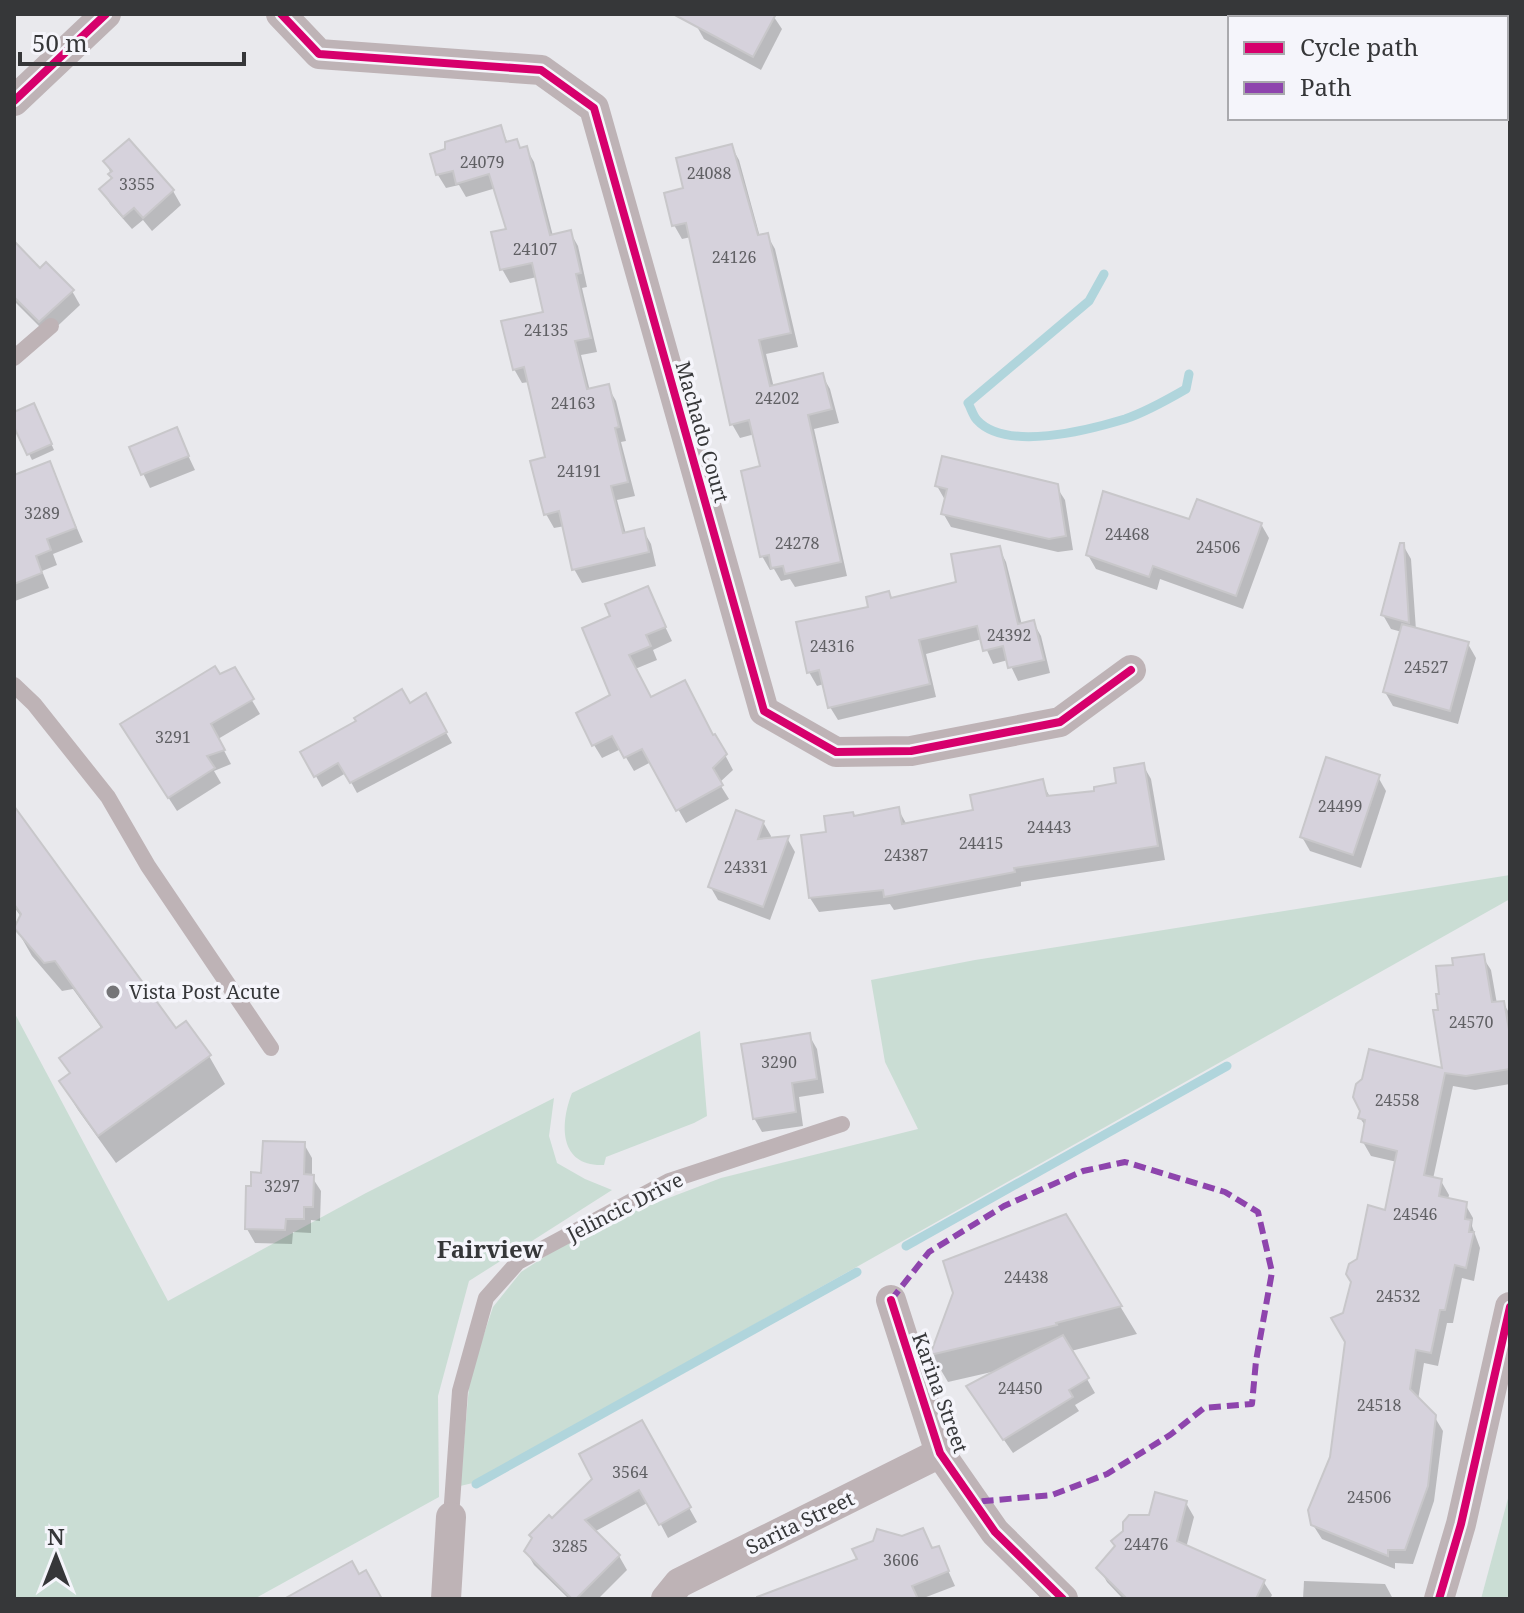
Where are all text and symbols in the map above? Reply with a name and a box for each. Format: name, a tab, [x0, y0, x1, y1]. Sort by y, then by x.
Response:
scale bar	[20, 16, 244, 66]
legend	[1228, 16, 1508, 120]
text: 50 m	[32, 26, 88, 59]
text: Cycle path	[1300, 30, 1419, 63]
text: Path	[1300, 70, 1352, 103]
house number: 24079	[460, 151, 504, 173]
house number: 24088	[687, 162, 731, 184]
house number: 3355	[119, 173, 155, 195]
house number: 24107	[513, 238, 557, 260]
house number: 24126	[712, 246, 756, 268]
house number: 24135	[524, 319, 568, 341]
street label: Machado Court	[669, 358, 736, 506]
house number: 24202	[755, 387, 799, 409]
house number: 24163	[551, 392, 595, 414]
house number: 24191	[557, 460, 601, 482]
house number: 3289	[24, 502, 60, 524]
house number: 24468	[1105, 523, 1149, 545]
house number: 24278	[775, 532, 819, 554]
house number: 24506	[1196, 536, 1240, 558]
house number: 24392	[987, 624, 1031, 646]
house number: 24316	[810, 635, 854, 657]
house number: 24527	[1404, 656, 1448, 678]
house number: 3291	[155, 726, 191, 748]
house number: 24499	[1318, 795, 1362, 817]
house number: 24443	[1027, 816, 1071, 838]
house number: 24415	[959, 832, 1003, 854]
house number: 24387	[884, 844, 928, 866]
house number: 24331	[724, 856, 768, 878]
place label: Vista Post Acute	[129, 978, 280, 1005]
marker: Vista Post Acute	[104, 983, 122, 1001]
house number: 24570	[1449, 1011, 1493, 1033]
house number: 3290	[761, 1051, 797, 1073]
house number: 24558	[1375, 1089, 1419, 1111]
street label: Jelincic Drive	[561, 1166, 688, 1248]
house number: 3297	[264, 1175, 300, 1197]
house number: 24546	[1393, 1203, 1437, 1225]
district label: Fairview	[437, 1232, 544, 1265]
house number: 24438	[1004, 1266, 1048, 1288]
house number: 24532	[1376, 1285, 1420, 1307]
street label: Karina Street	[906, 1329, 975, 1457]
house number: 24450	[998, 1377, 1042, 1399]
house number: 24518	[1357, 1394, 1401, 1416]
house number: 3564	[612, 1461, 648, 1483]
street label: Sarita Street	[741, 1485, 858, 1560]
house number: 24506	[1347, 1486, 1391, 1508]
north arrow	[16, 1517, 96, 1597]
text: N	[47, 1521, 65, 1551]
house number: 24476	[1124, 1533, 1168, 1555]
house number: 3285	[552, 1535, 588, 1557]
house number: 3606	[883, 1549, 919, 1571]

